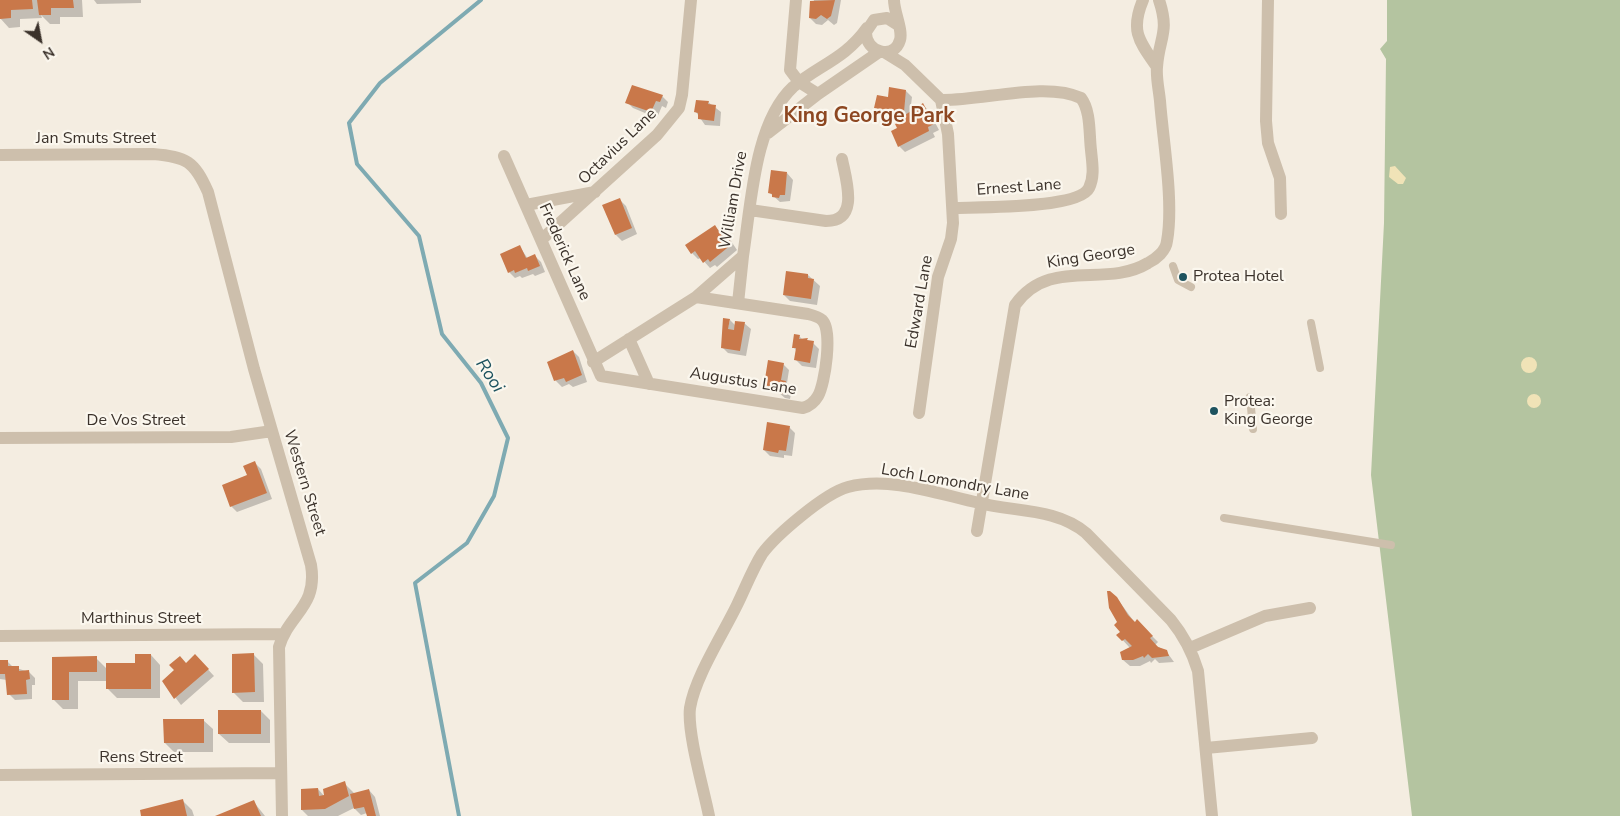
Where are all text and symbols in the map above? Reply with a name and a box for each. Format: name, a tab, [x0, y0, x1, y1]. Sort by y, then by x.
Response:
north arrow	[15, 15, 65, 65]
text: N	[39, 42, 58, 64]
district label: King George Park	[784, 104, 954, 130]
street label: Octavius Lane	[575, 105, 661, 189]
street label: Jan Smuts Street	[36, 129, 156, 149]
street label: William Drive	[716, 150, 752, 250]
street label: Ernest Lane	[976, 175, 1062, 201]
street label: Frederick Lane	[534, 200, 594, 304]
street label: King George	[1046, 241, 1136, 273]
street label: Edward Lane	[902, 254, 938, 350]
place label: Protea Hotel	[1193, 267, 1284, 287]
marker: Protea Hotel	[1177, 271, 1189, 283]
water label: Rooi	[470, 355, 508, 397]
street label: Augustus Lane	[688, 364, 798, 400]
place label: Protea: King George	[1224, 392, 1313, 430]
marker: Protea: King George	[1208, 405, 1220, 417]
street label: De Vos Street	[87, 411, 185, 431]
street label: Western Street	[279, 428, 329, 538]
street label: Loch Lomondry Lane	[880, 461, 1030, 505]
street label: Marthinus Street	[81, 609, 201, 629]
street label: Rens Street	[99, 748, 183, 768]

